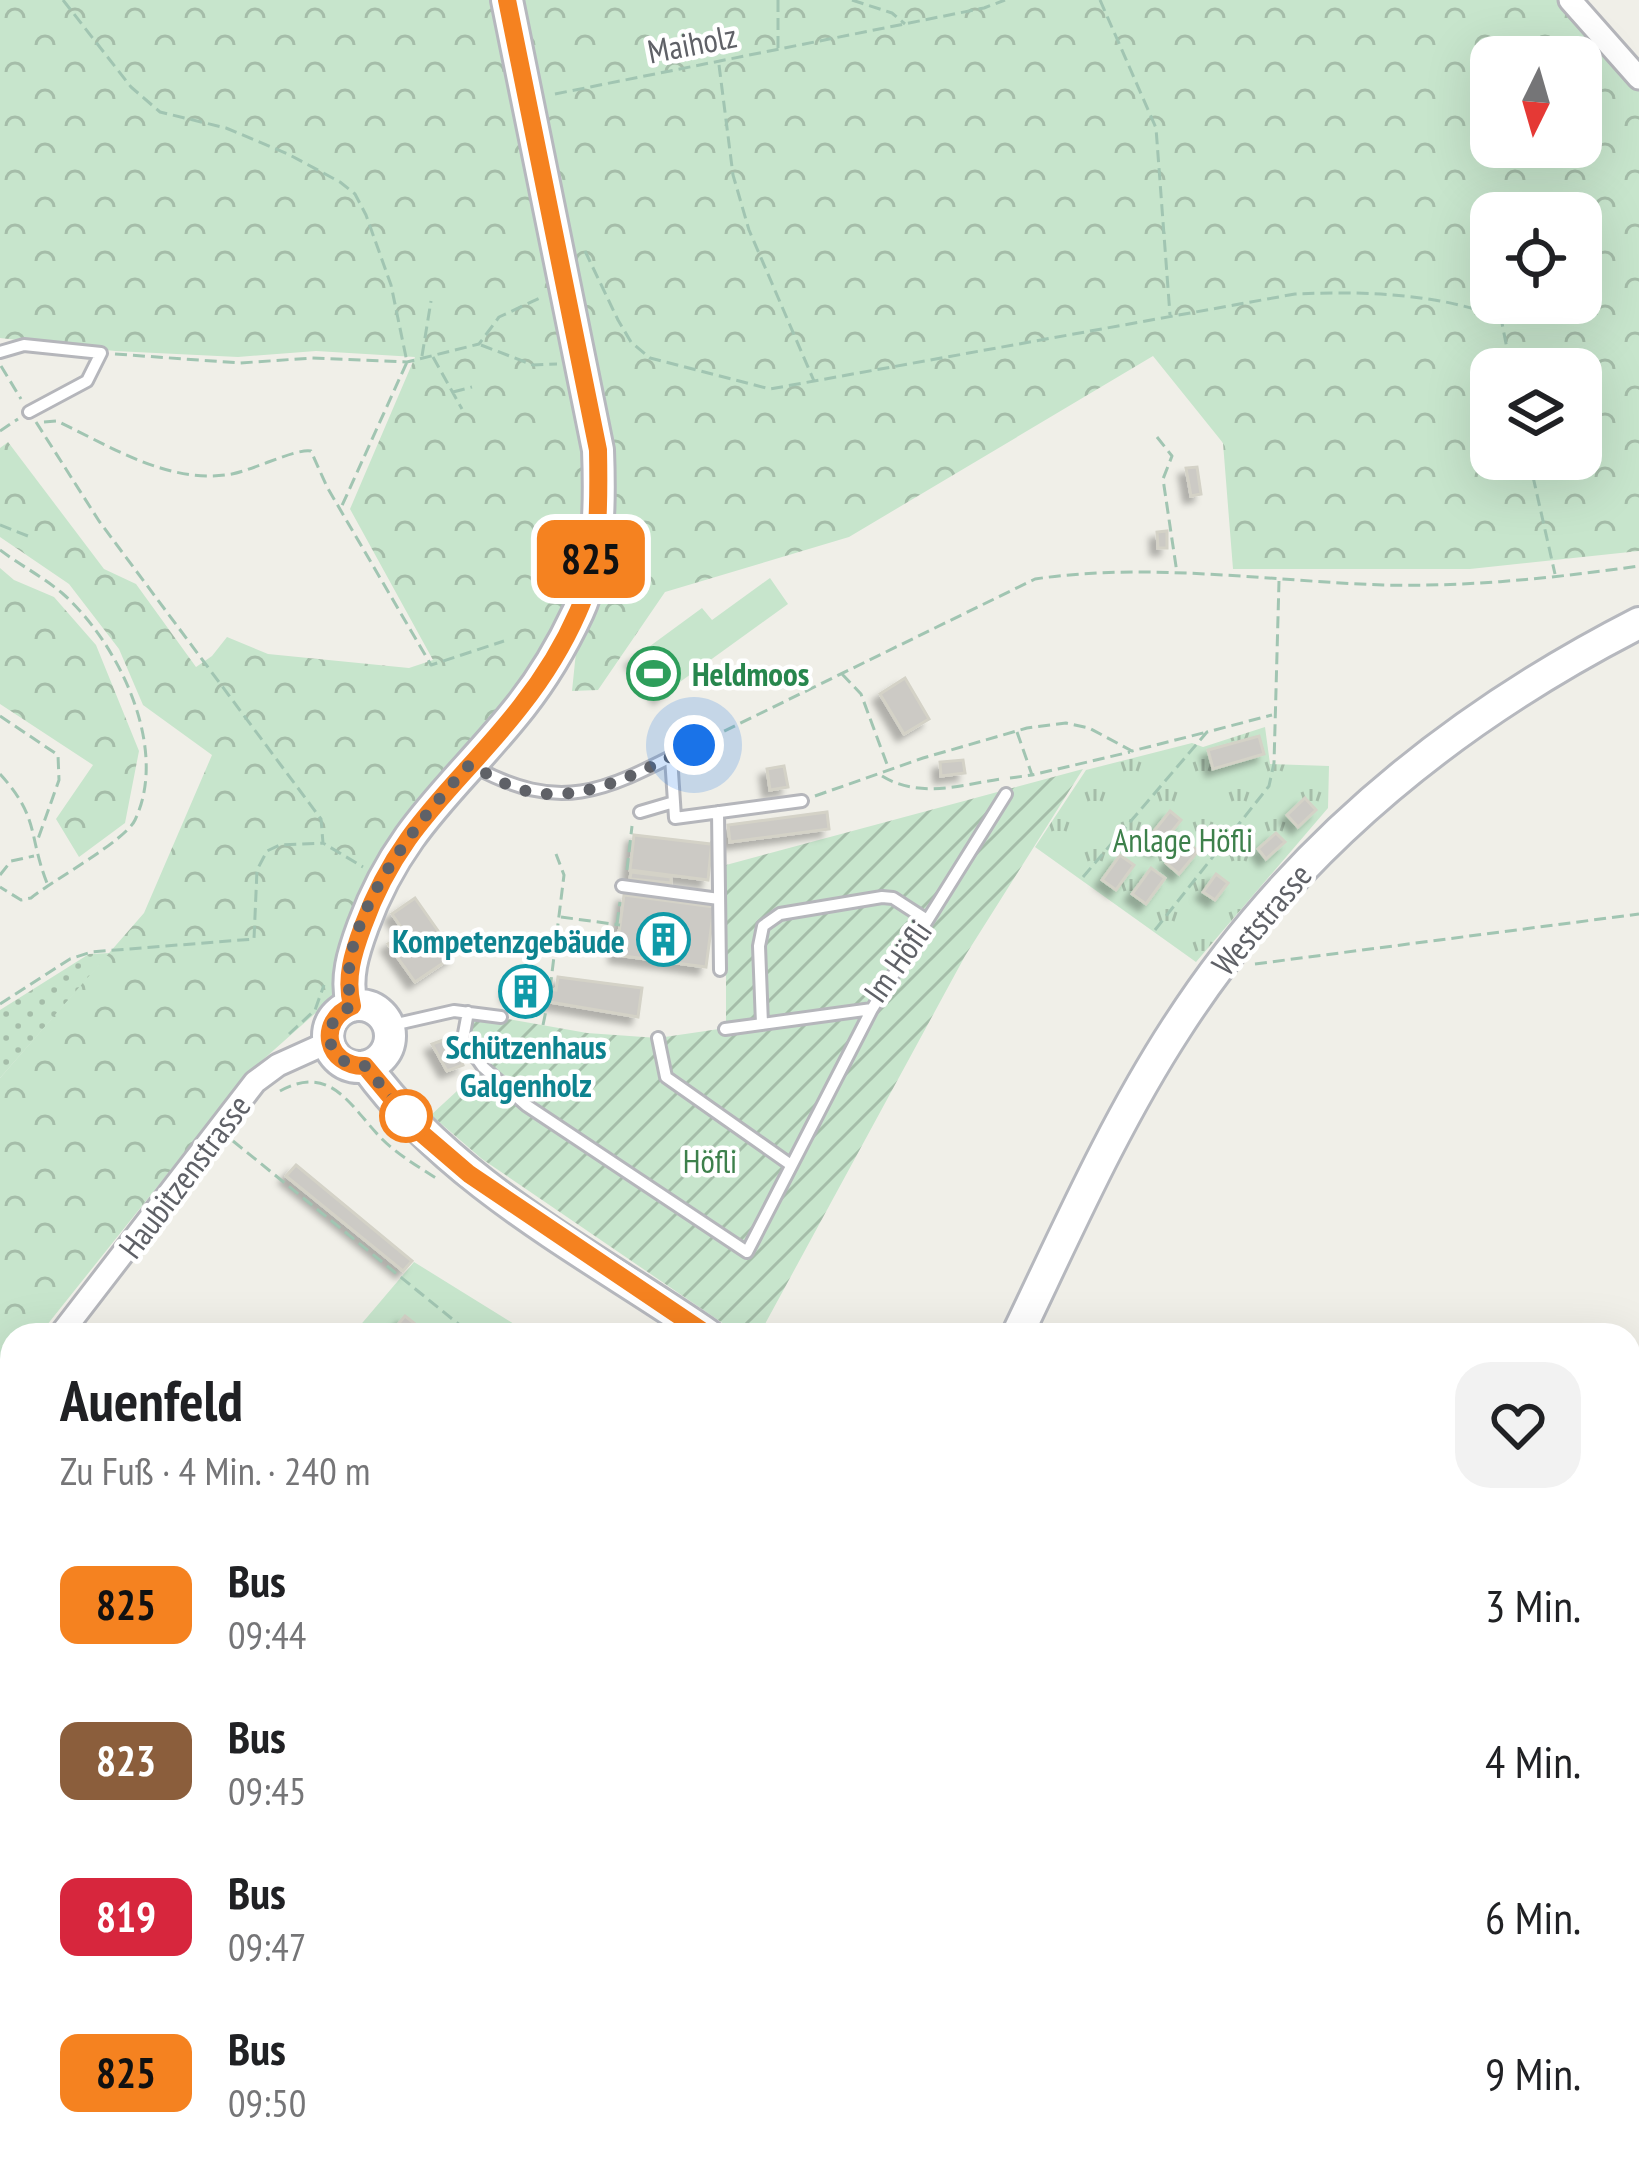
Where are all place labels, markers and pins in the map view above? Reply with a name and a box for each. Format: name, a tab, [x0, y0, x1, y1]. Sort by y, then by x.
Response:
sports icon: Heldmoos	[625, 645, 681, 701]
place label: Heldmoos	[692, 652, 809, 695]
building icon: Kompetenzgebäude	[636, 912, 692, 968]
place label: Kompetenzgebäude	[392, 919, 625, 962]
building icon: Schützenhaus Galgenholz	[498, 964, 554, 1020]
place label: Schützenhaus Galgenholz	[445, 1025, 607, 1106]
unlabelled marker	[381, 1091, 431, 1141]

